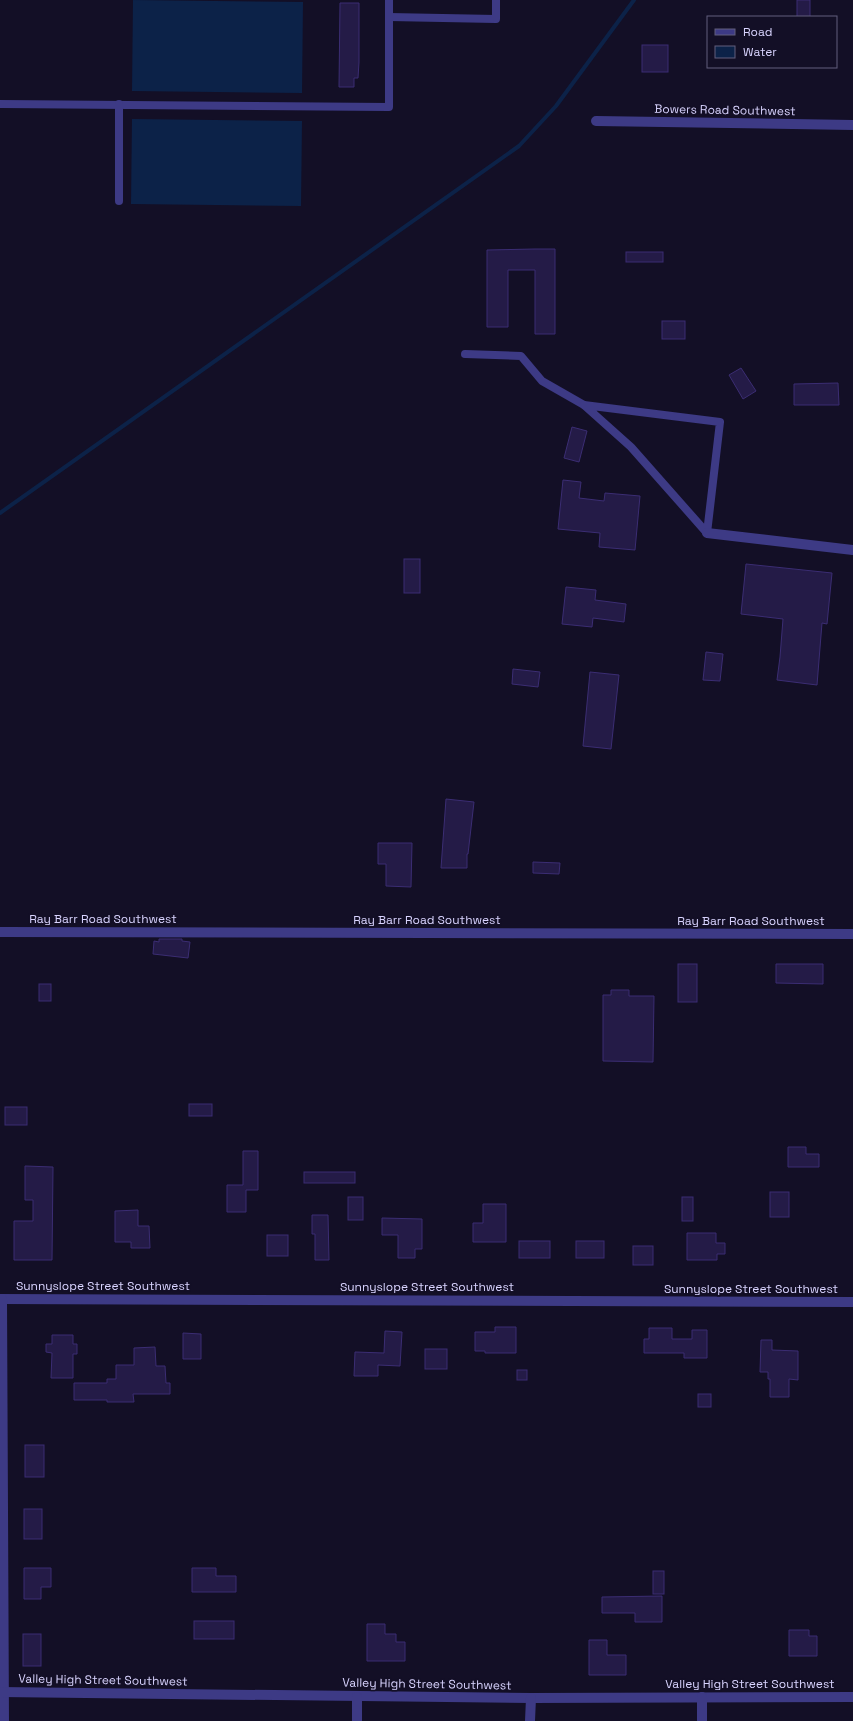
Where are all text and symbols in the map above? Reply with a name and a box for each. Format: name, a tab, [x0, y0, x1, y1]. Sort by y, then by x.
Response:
legend	[707, 16, 837, 68]
text: Road	[743, 24, 772, 40]
text: Water	[743, 44, 777, 60]
street label: Bowers Road Southwest	[654, 101, 796, 119]
street label: Ray Barr Road Southwest	[29, 911, 177, 927]
street label: Ray Barr Road Southwest	[353, 912, 501, 928]
street label: Ray Barr Road Southwest	[677, 913, 825, 929]
street label: Sunnyslope Street Southwest	[16, 1278, 190, 1294]
street label: Sunnyslope Street Southwest	[340, 1279, 514, 1295]
street label: Sunnyslope Street Southwest	[664, 1281, 838, 1297]
street label: Valley High Street Southwest	[18, 1671, 188, 1689]
street label: Valley High Street Southwest	[342, 1675, 512, 1693]
street label: Valley High Street Southwest	[665, 1676, 835, 1692]

